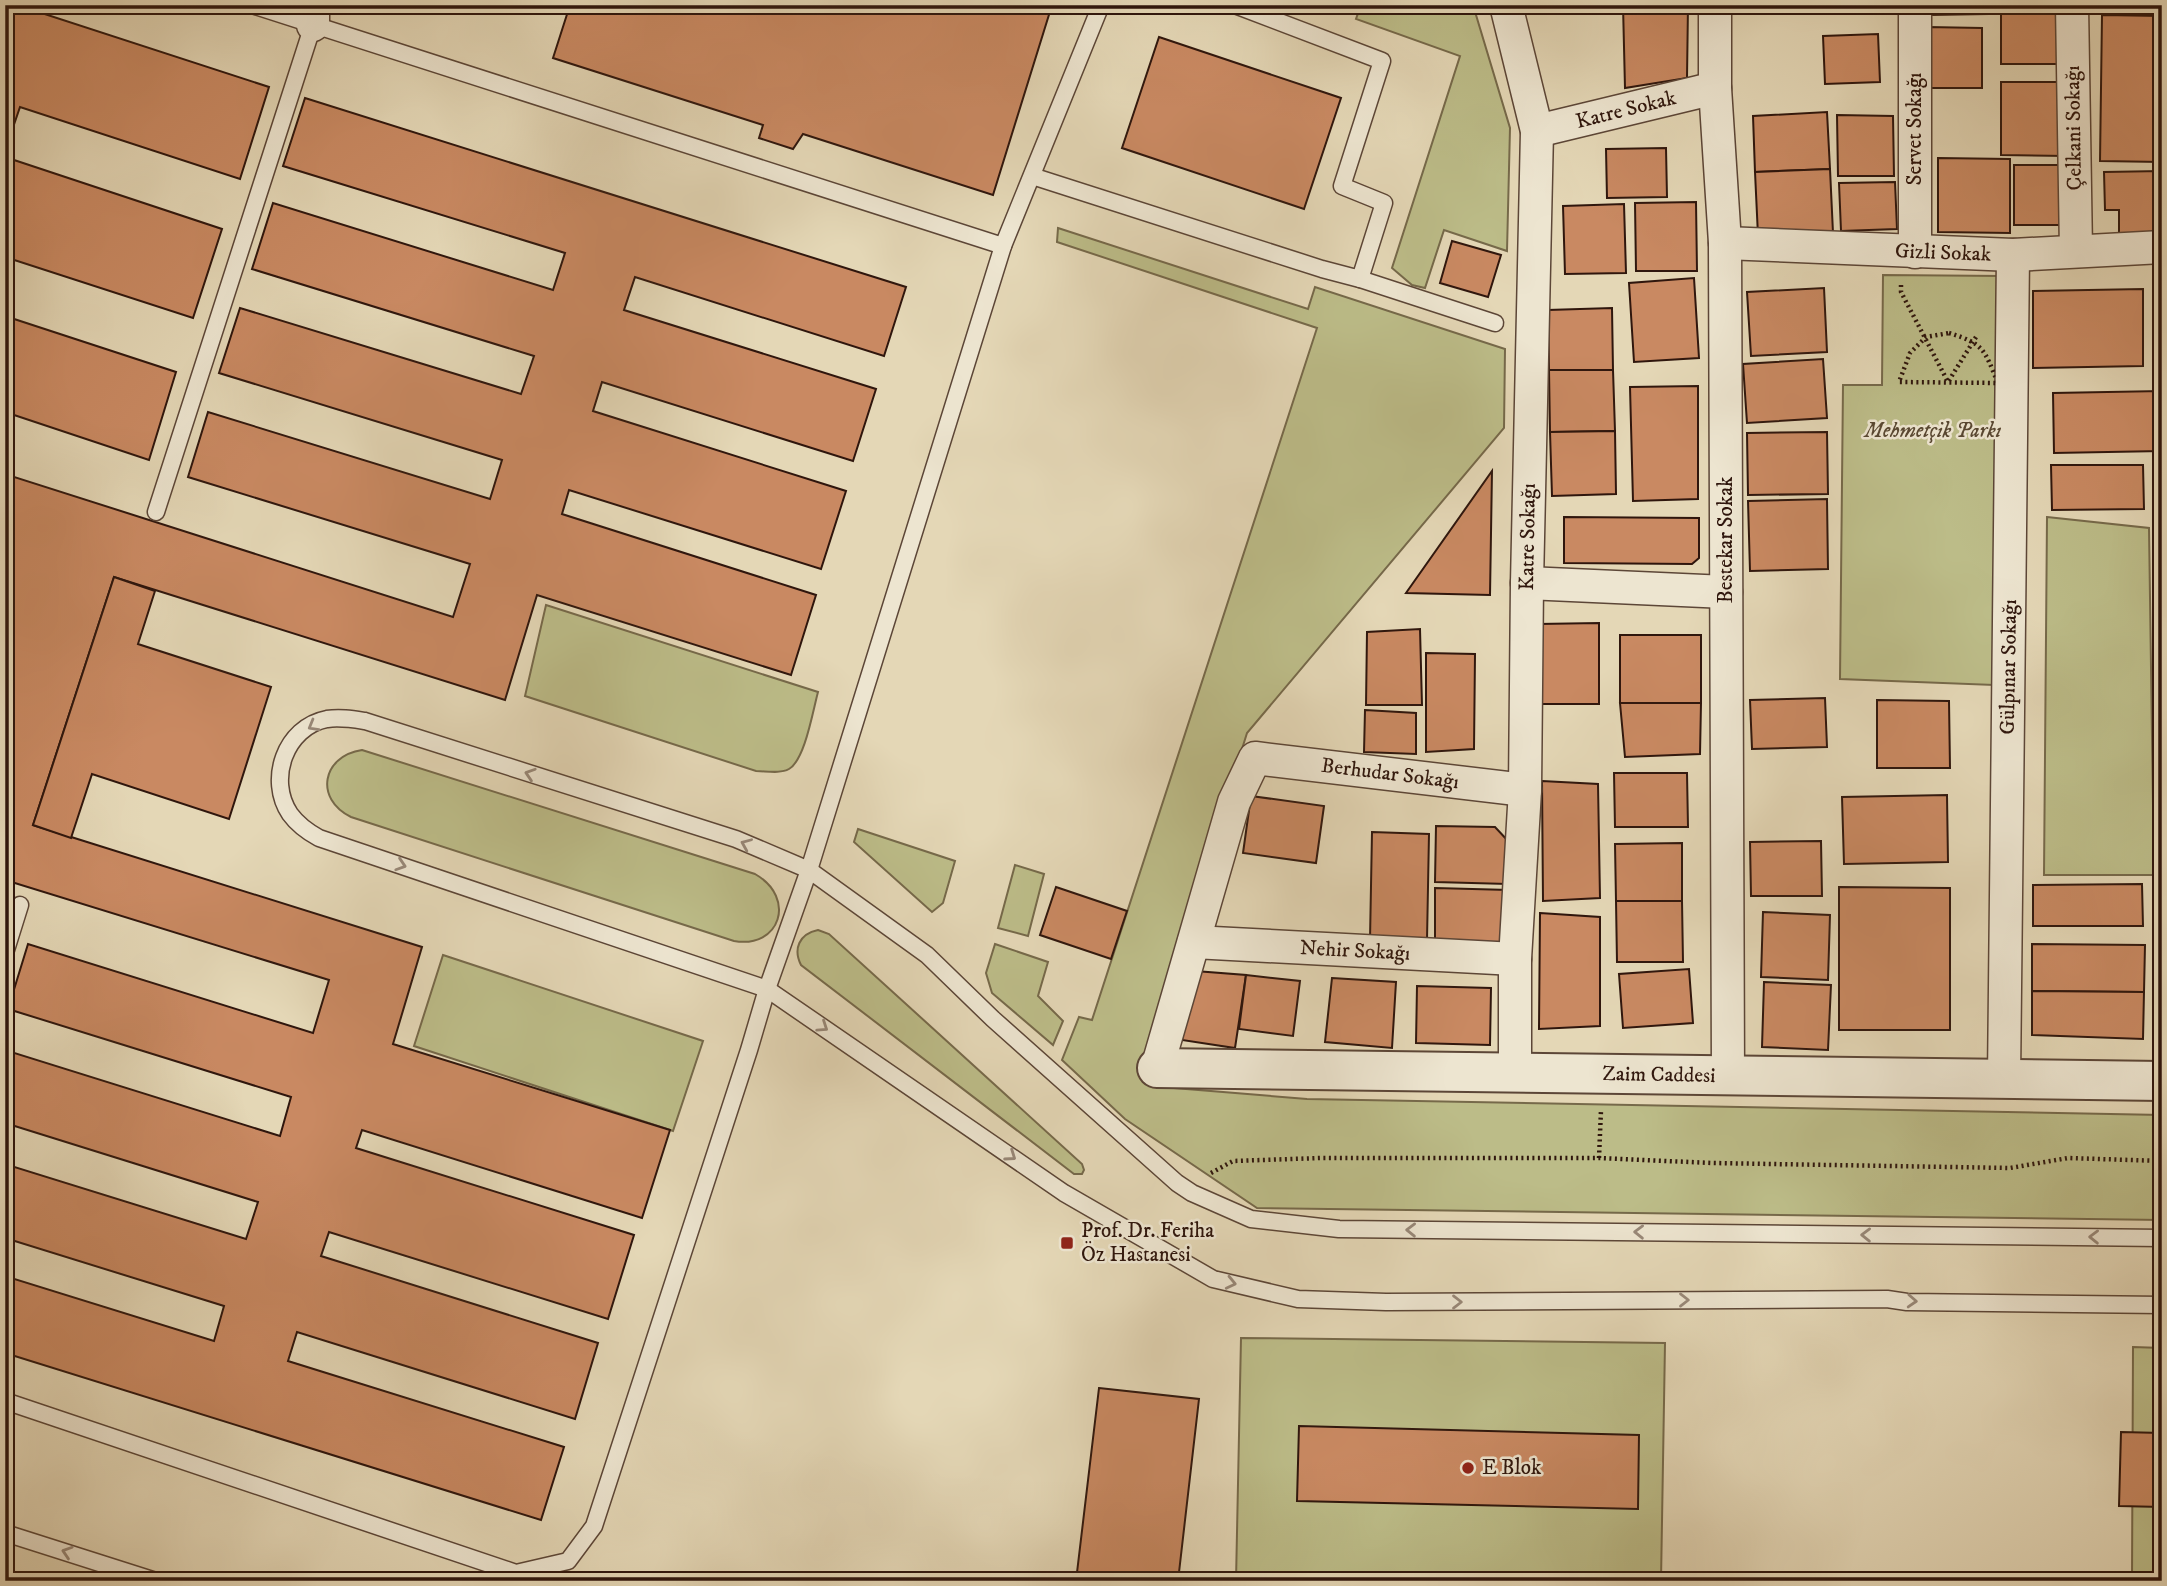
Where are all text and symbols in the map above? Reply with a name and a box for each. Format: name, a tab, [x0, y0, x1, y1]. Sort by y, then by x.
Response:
street label: Çelkani Sokağı	[2060, 65, 2088, 191]
street label: Servet Sokağı	[1902, 72, 1928, 186]
street label: Katre Sokak	[1573, 85, 1679, 135]
street label: Gizli Sokak	[1894, 238, 1992, 268]
park label: Mehmetçik Parkı	[1863, 418, 2002, 444]
street label: Bestekar Sokak	[1713, 476, 1739, 603]
street label: Katre Sokağı	[1514, 483, 1542, 591]
street label: Gülpınar Sokağı	[1995, 599, 2023, 735]
one-way arrow	[307, 718, 320, 731]
street label: Berhudar Sokağı	[1320, 753, 1460, 795]
one-way arrow	[524, 767, 536, 782]
one-way arrow	[741, 838, 753, 852]
one-way arrow	[394, 857, 407, 871]
street label: Nehir Sokağı	[1299, 935, 1411, 967]
one-way arrow	[815, 1019, 828, 1031]
street label: Zaim Caddesi	[1602, 1061, 1716, 1089]
one-way arrow	[1003, 1148, 1016, 1160]
place label: Prof. Dr. Feriha Öz Hastanesi	[1081, 1218, 1214, 1268]
one-way arrow	[1405, 1222, 1416, 1237]
one-way arrow	[1633, 1224, 1643, 1240]
one-way arrow	[1860, 1227, 1871, 1243]
one-way arrow	[2088, 1230, 2099, 1245]
marker: Prof. Dr. Feriha Öz Hastanesi	[1059, 1235, 1075, 1251]
one-way arrow	[1225, 1275, 1237, 1290]
one-way arrow	[1680, 1292, 1690, 1308]
one-way arrow	[1452, 1294, 1463, 1309]
one-way arrow	[1907, 1294, 1918, 1309]
place label: E Blok	[1482, 1455, 1542, 1481]
marker: E Blok	[1460, 1460, 1476, 1476]
one-way arrow	[62, 1546, 74, 1561]

